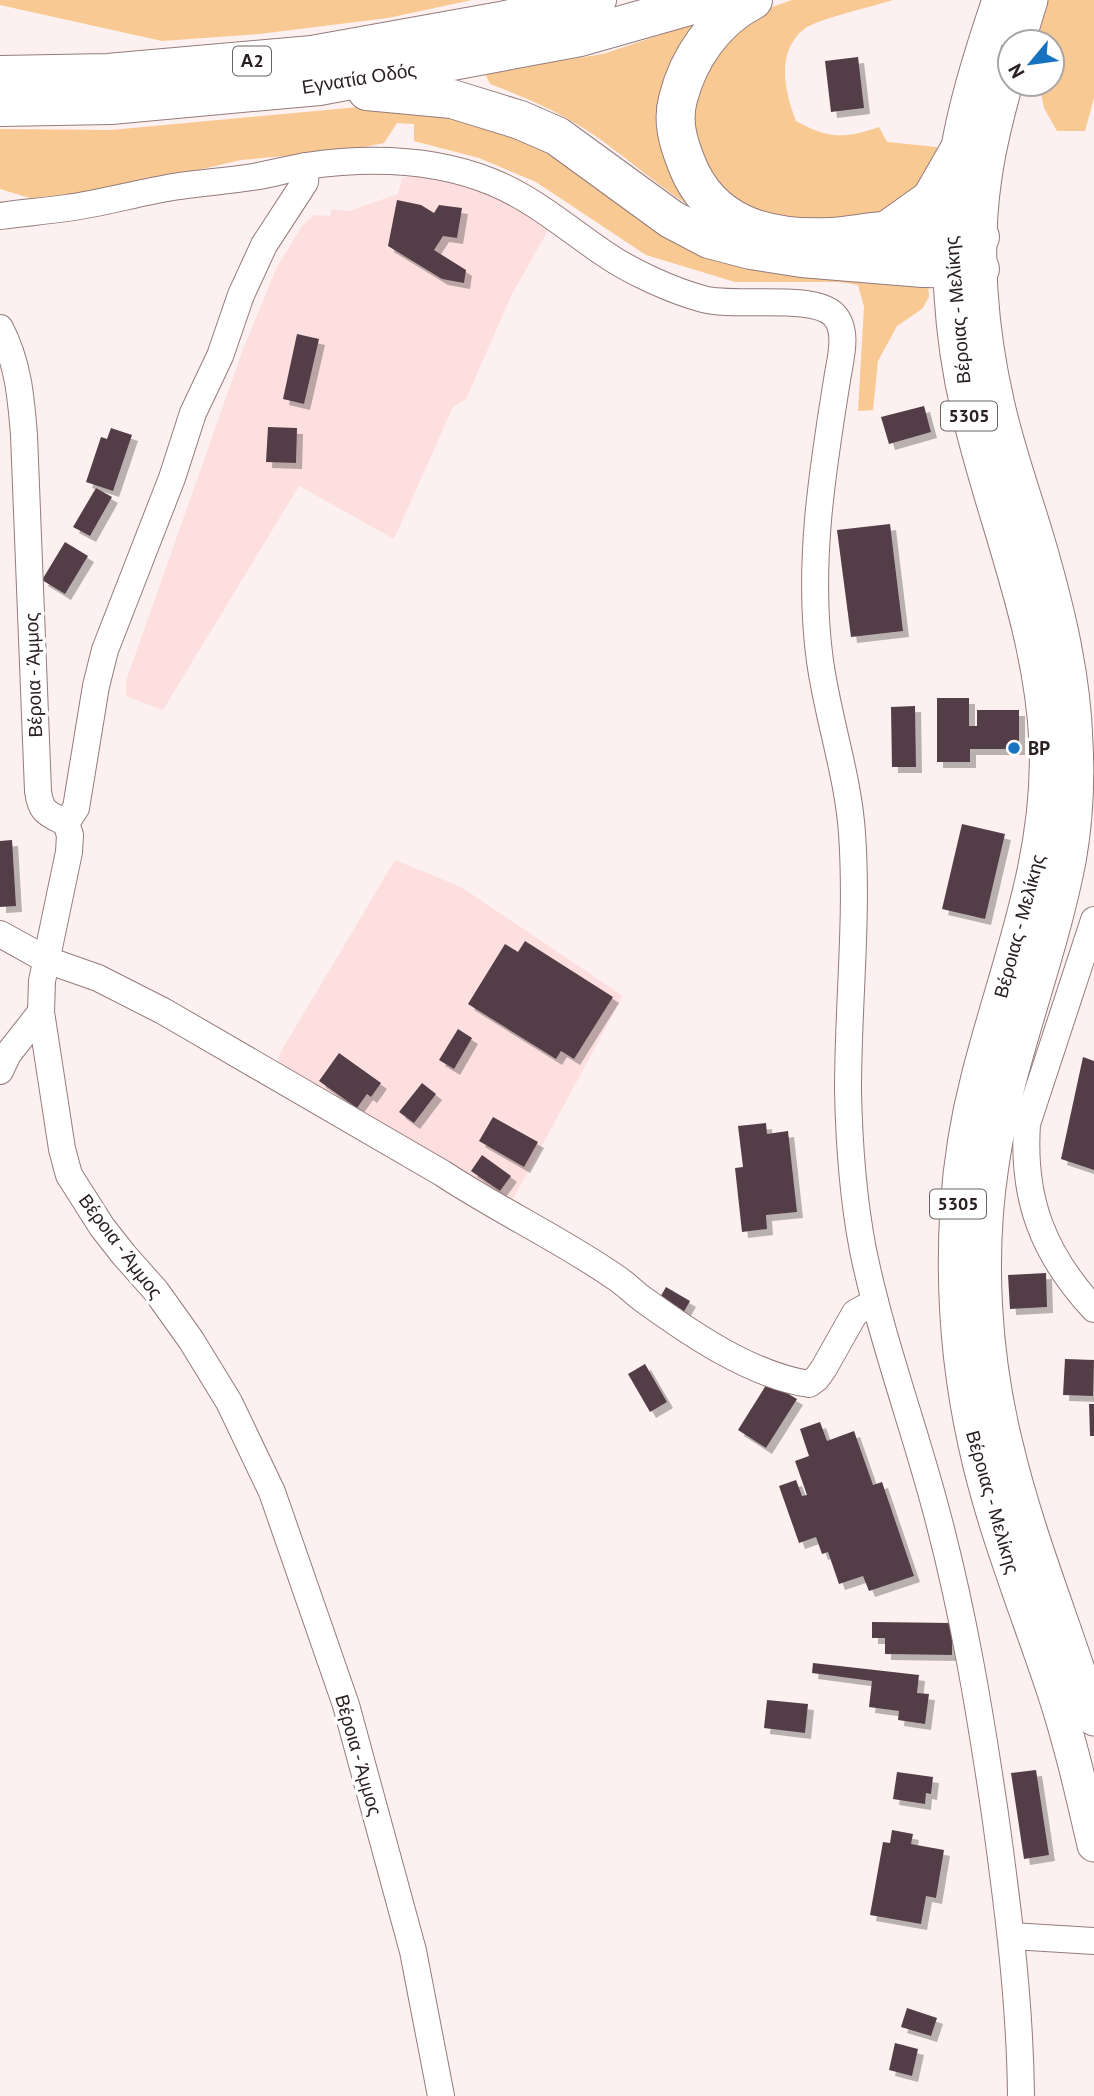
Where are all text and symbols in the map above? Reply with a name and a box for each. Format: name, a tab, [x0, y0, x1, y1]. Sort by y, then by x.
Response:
north arrow	[996, 28, 1066, 98]
road number: Α2	[233, 46, 271, 76]
street label: Εγνατία Οδός	[300, 57, 418, 99]
text: N	[1003, 60, 1030, 83]
street label: Βέροιας - Μελίκης	[939, 235, 975, 385]
road number: 5305	[941, 402, 997, 430]
street label: Βέροια - Άμμος	[19, 612, 47, 738]
place label: BP	[1028, 736, 1050, 760]
marker: BP	[1006, 740, 1022, 756]
street label: Βέροιας - Μελίκης	[988, 851, 1050, 1001]
street label: Βέροια - Άμμος	[74, 1189, 168, 1303]
road number: 5305	[930, 1190, 986, 1218]
street label: Βέροιας - Μελίκης	[961, 1428, 1025, 1576]
street label: Βέροια - Άμμος	[330, 1692, 388, 1818]

